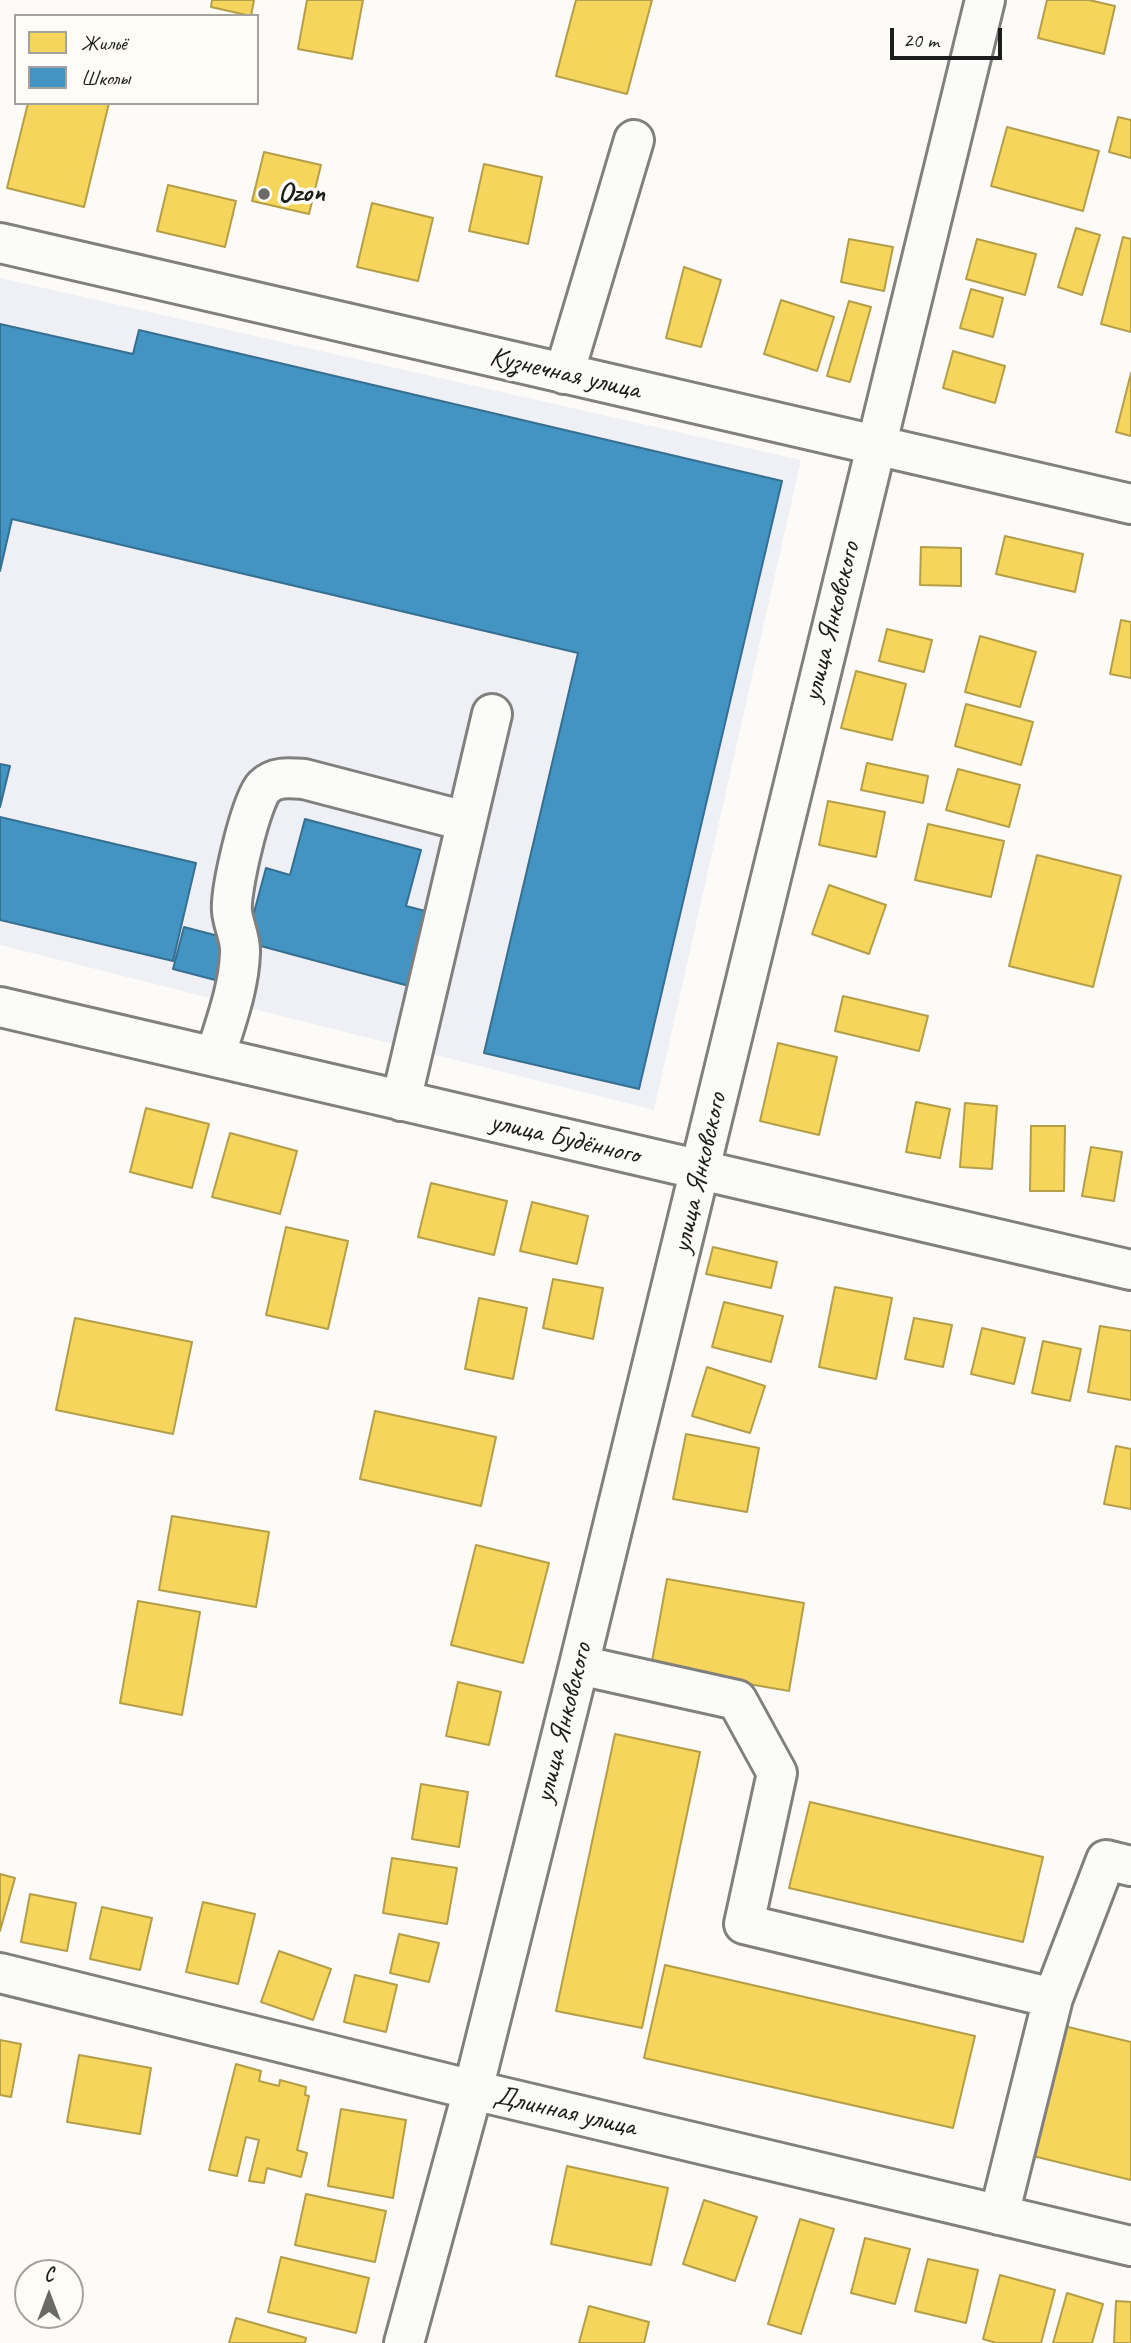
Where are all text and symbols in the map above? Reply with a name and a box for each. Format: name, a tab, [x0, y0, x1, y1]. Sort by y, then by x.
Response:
legend	[14, 14, 259, 105]
scale bar	[893, 14, 1005, 58]
text: 20 m	[903, 27, 939, 53]
text: Жильё	[81, 30, 127, 56]
text: Школы	[81, 65, 130, 91]
place label: Ozon	[278, 177, 325, 211]
marker: Ozon	[256, 186, 272, 202]
street label: Кузнечная улица	[486, 340, 644, 408]
street label: улица Янковского	[796, 539, 868, 705]
street label: улица Янковского	[665, 1090, 735, 1256]
street label: улица Будённого	[487, 1105, 643, 1173]
street label: улица Янковского	[528, 1640, 600, 1806]
street label: Длинная улица	[491, 2079, 639, 2145]
north arrow	[14, 2259, 84, 2329]
text: С	[44, 2263, 54, 2287]

